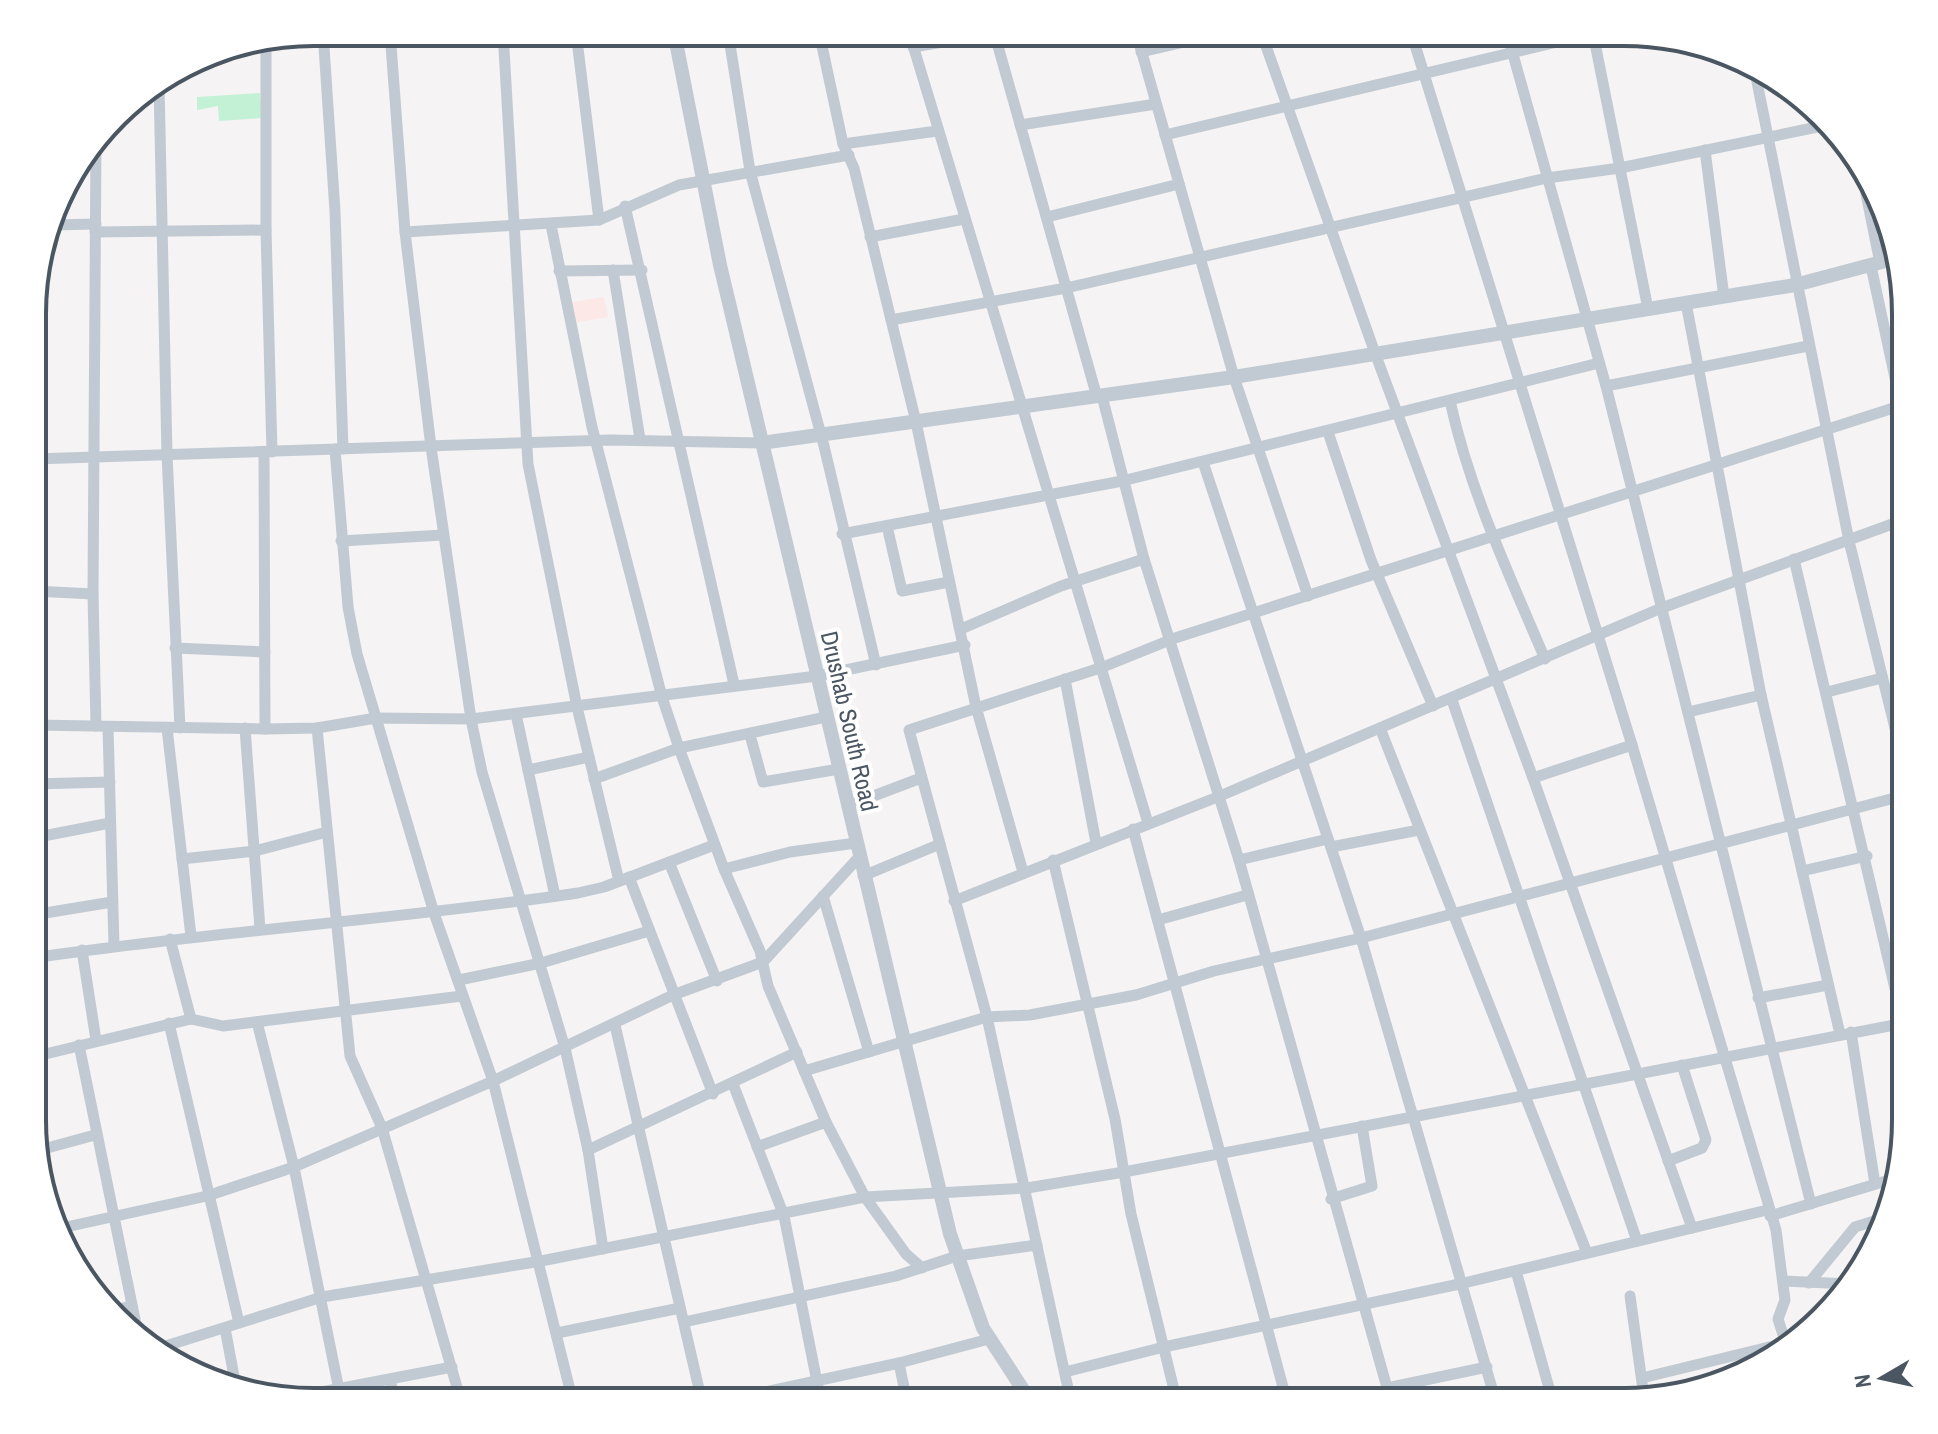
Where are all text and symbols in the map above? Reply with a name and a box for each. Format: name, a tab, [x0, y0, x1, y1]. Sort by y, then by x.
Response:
street label: Drushab South Road	[814, 628, 886, 814]
north arrow	[1842, 1338, 1922, 1418]
text: N	[1846, 1372, 1878, 1390]

